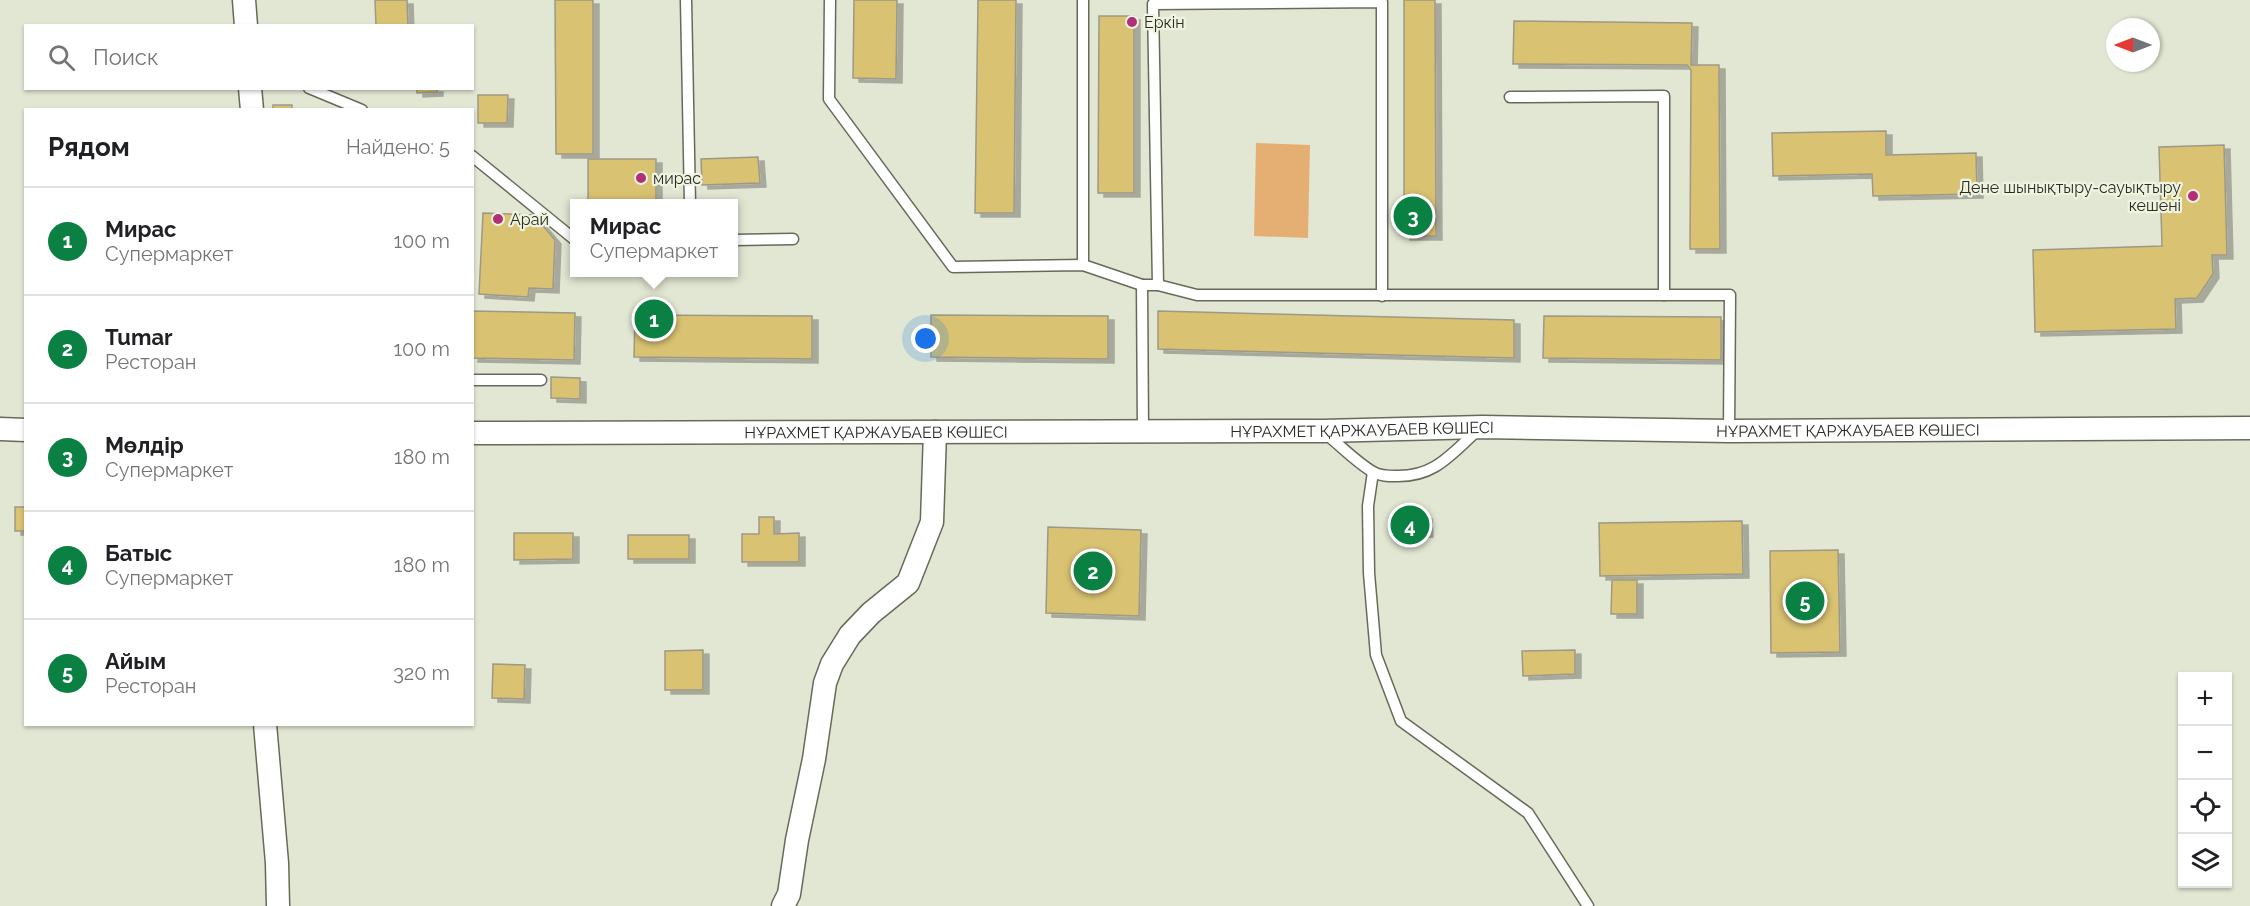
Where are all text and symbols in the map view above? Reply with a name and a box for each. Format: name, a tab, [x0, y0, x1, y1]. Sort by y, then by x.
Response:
place label: Еркін	[1144, 13, 1185, 32]
marker: Еркін	[1125, 15, 1139, 29]
north arrow	[2106, 18, 2160, 72]
search box	[24, 24, 474, 90]
icon: search	[45, 41, 78, 74]
text: Поиск	[93, 44, 158, 70]
text: Рядом	[48, 132, 130, 162]
text: Найдено: 5	[346, 135, 450, 159]
place label: мирас	[653, 169, 701, 188]
marker: мирас	[634, 171, 648, 185]
place label: Дене шынықтыру-сауықтыру кешені	[1959, 178, 2181, 215]
marker: Дене шынықтыру-сауықтыру кешені	[2186, 189, 2200, 203]
pin: 3	[1394, 194, 1432, 238]
popup	[570, 199, 738, 277]
place label: Арай	[510, 210, 549, 229]
marker: Арай	[491, 212, 505, 226]
text: Мирас	[590, 213, 661, 239]
text: Мирас	[105, 216, 177, 242]
text: 1	[63, 229, 72, 253]
text: 100 m	[393, 229, 450, 253]
text: Супермаркет	[590, 239, 718, 263]
text: Супермаркет	[105, 242, 233, 266]
pin: 1	[634, 296, 674, 342]
text: Tumar	[105, 324, 173, 350]
your location	[911, 324, 940, 353]
text: 2	[62, 337, 73, 361]
text: 100 m	[393, 337, 450, 361]
text: Ресторан	[105, 350, 197, 374]
street label: НҰРАХМЕТ ҚАРЖАУБАЕВ КӨШЕСІ	[1230, 417, 1494, 441]
street label: НҰРАХМЕТ ҚАРЖАУБАЕВ КӨШЕСІ	[1716, 420, 1980, 441]
street label: НҰРАХМЕТ ҚАРЖАУБАЕВ КӨШЕСІ	[744, 422, 1008, 442]
text: Мөлдір	[105, 432, 184, 458]
text: 3	[62, 445, 73, 469]
text: 180 m	[394, 445, 450, 469]
text: Супермаркет	[105, 458, 233, 482]
pin: 4	[1390, 502, 1430, 548]
text: Батыс	[105, 540, 172, 566]
pin: 2	[1074, 548, 1112, 594]
text: 4	[62, 553, 73, 577]
text: 180 m	[394, 553, 450, 577]
text: Супермаркет	[105, 566, 233, 590]
pin: 5	[1786, 578, 1824, 624]
text: Айым	[105, 648, 166, 674]
text: 5	[62, 661, 73, 685]
text: 320 m	[393, 661, 450, 685]
map controls	[2178, 672, 2232, 888]
button: +	[2178, 672, 2232, 726]
text: Ресторан	[105, 674, 197, 698]
button: −	[2178, 726, 2232, 780]
button: locate	[2178, 780, 2232, 834]
button: layers	[2178, 834, 2232, 888]

